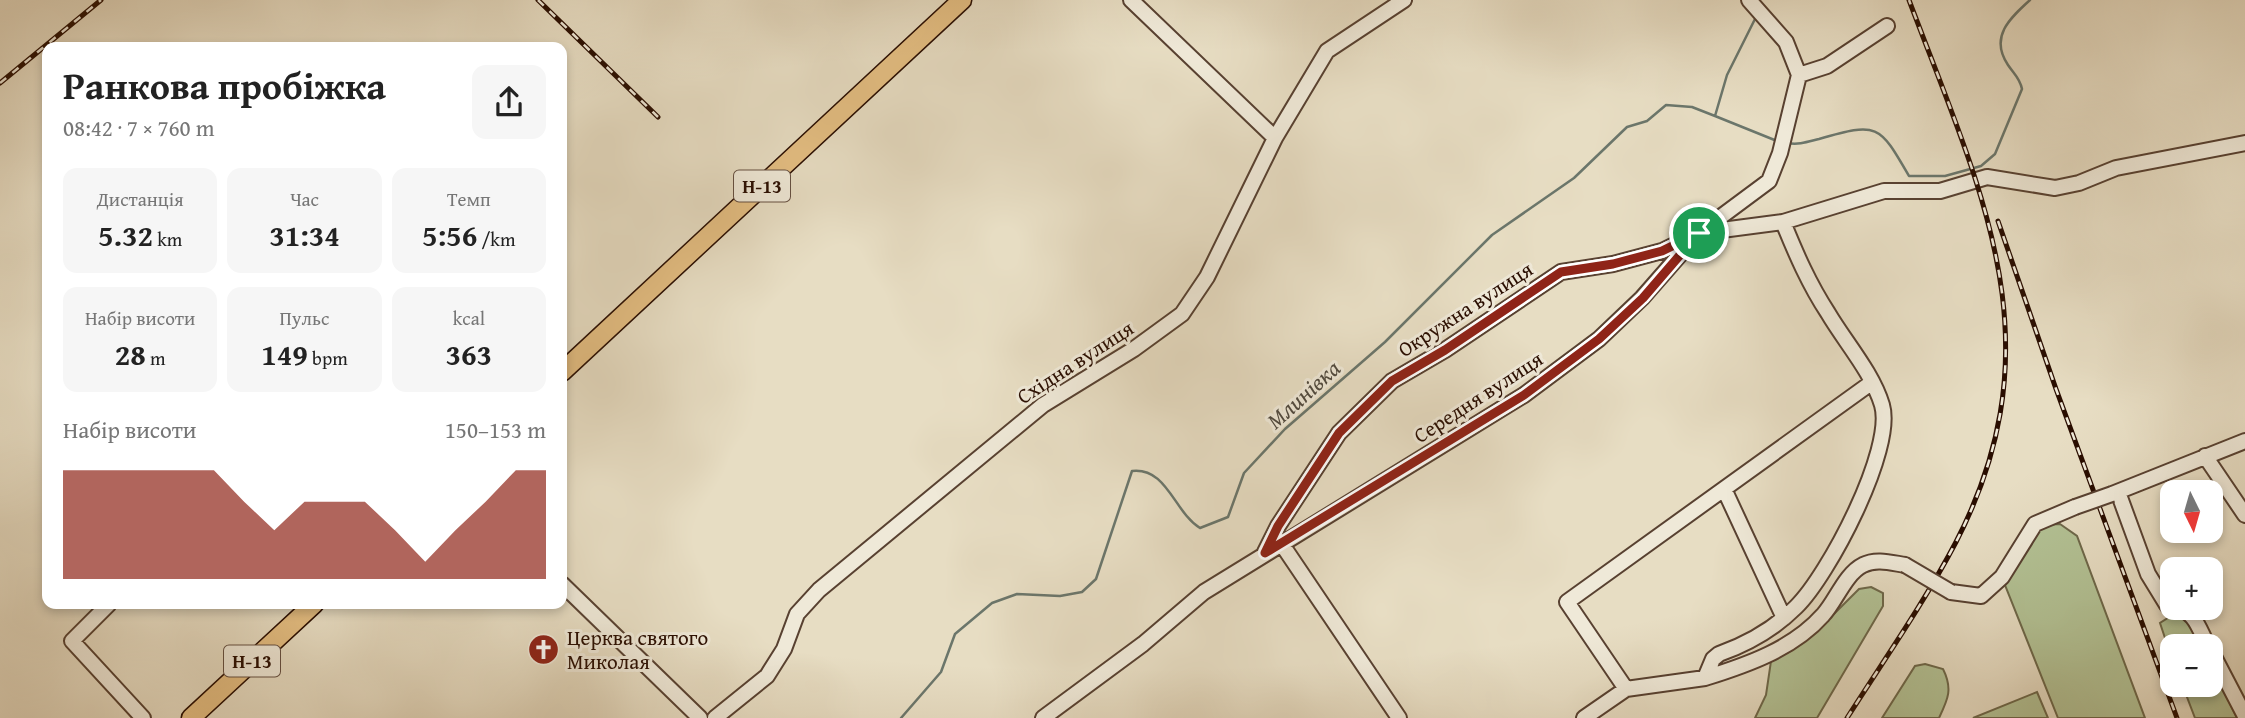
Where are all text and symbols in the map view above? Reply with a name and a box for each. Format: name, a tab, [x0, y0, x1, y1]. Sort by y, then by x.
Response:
text: Ранкова пробіжка	[63, 57, 386, 113]
button: share	[472, 65, 546, 139]
text: 08:42 · 7 × 760 m	[63, 111, 215, 144]
road number: Н-13	[734, 170, 790, 202]
text: Дистанція	[97, 185, 184, 213]
text: Час	[290, 185, 319, 213]
text: Темп	[447, 185, 491, 213]
pin	[1669, 203, 1729, 263]
text: 5.32	[98, 213, 153, 257]
text: 31:34	[269, 213, 340, 257]
text: 5:56	[422, 213, 477, 257]
icon: arrive	[1680, 214, 1718, 252]
text: km	[153, 225, 182, 253]
text: /km	[477, 225, 516, 253]
street label: Окружна вулиця	[1391, 253, 1539, 364]
text: Набір висоти	[85, 304, 195, 332]
text: Пульс	[280, 304, 329, 332]
text: kcal	[453, 304, 485, 332]
street label: Східна вулиця	[1010, 312, 1140, 411]
text: 28	[115, 332, 146, 376]
text: 149	[261, 332, 308, 376]
text: 363	[446, 332, 492, 376]
street label: Середня вулиця	[1407, 343, 1549, 451]
text: m	[146, 344, 166, 372]
text: bpm	[308, 344, 348, 372]
water label: Млинівка	[1259, 352, 1348, 436]
text: Набір висоти	[63, 413, 197, 446]
text: 150–153 m	[445, 413, 546, 446]
north arrow	[2160, 480, 2222, 542]
map controls	[2160, 480, 2223, 697]
button: +	[2160, 557, 2223, 620]
place label: Церква святого Миколая	[567, 622, 708, 677]
church icon: Церква святого Миколая	[527, 632, 561, 666]
button: −	[2160, 634, 2223, 697]
road number: Н-13	[224, 646, 280, 676]

